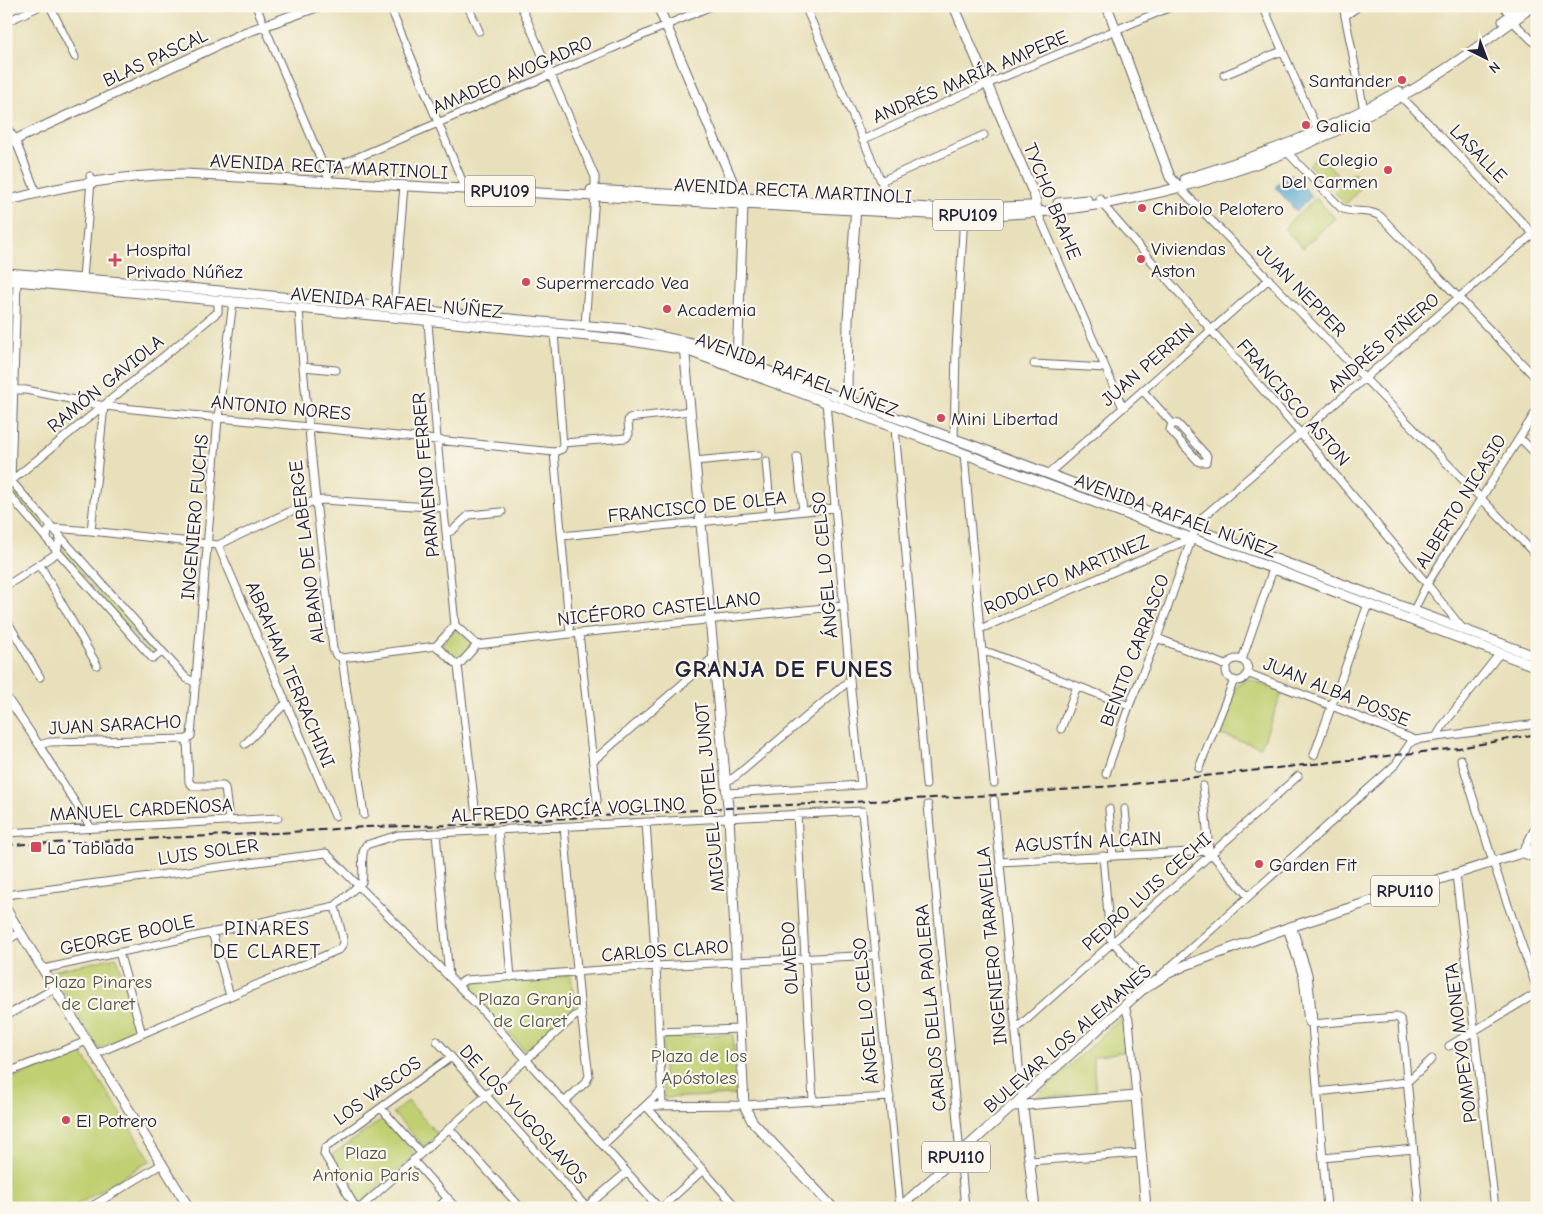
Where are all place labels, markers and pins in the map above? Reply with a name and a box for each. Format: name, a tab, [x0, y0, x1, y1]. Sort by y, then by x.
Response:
place label: Santander	[1309, 70, 1392, 92]
marker: Santander	[1396, 74, 1408, 86]
place label: Galicia	[1316, 115, 1371, 137]
marker: Galicia	[1300, 119, 1312, 131]
place label: Colegio Del Carmen	[1281, 149, 1378, 193]
marker: Colegio Del Carmen	[1382, 164, 1394, 176]
place label: Chibolo Pelotero	[1152, 198, 1284, 220]
marker: Chibolo Pelotero	[1136, 202, 1148, 214]
place label: Viviendas Aston	[1151, 238, 1226, 282]
place label: Hospital Privado Núñez	[126, 239, 243, 283]
marker: Hospital Privado Núñez	[108, 253, 122, 267]
marker: Viviendas Aston	[1135, 253, 1147, 265]
place label: Supermercado Vea	[536, 272, 689, 294]
marker: Supermercado Vea	[520, 276, 532, 288]
place label: Academia	[677, 299, 756, 321]
marker: Academia	[661, 303, 673, 315]
place label: Mini Libertad	[951, 408, 1058, 430]
marker: Mini Libertad	[935, 412, 947, 424]
place label: La Tablada	[47, 837, 134, 859]
marker: La Tablada	[29, 840, 43, 854]
place label: Garden Fit	[1269, 854, 1357, 876]
marker: Garden Fit	[1253, 858, 1265, 870]
place label: El Potrero	[76, 1110, 157, 1132]
marker: El Potrero	[60, 1114, 72, 1126]

